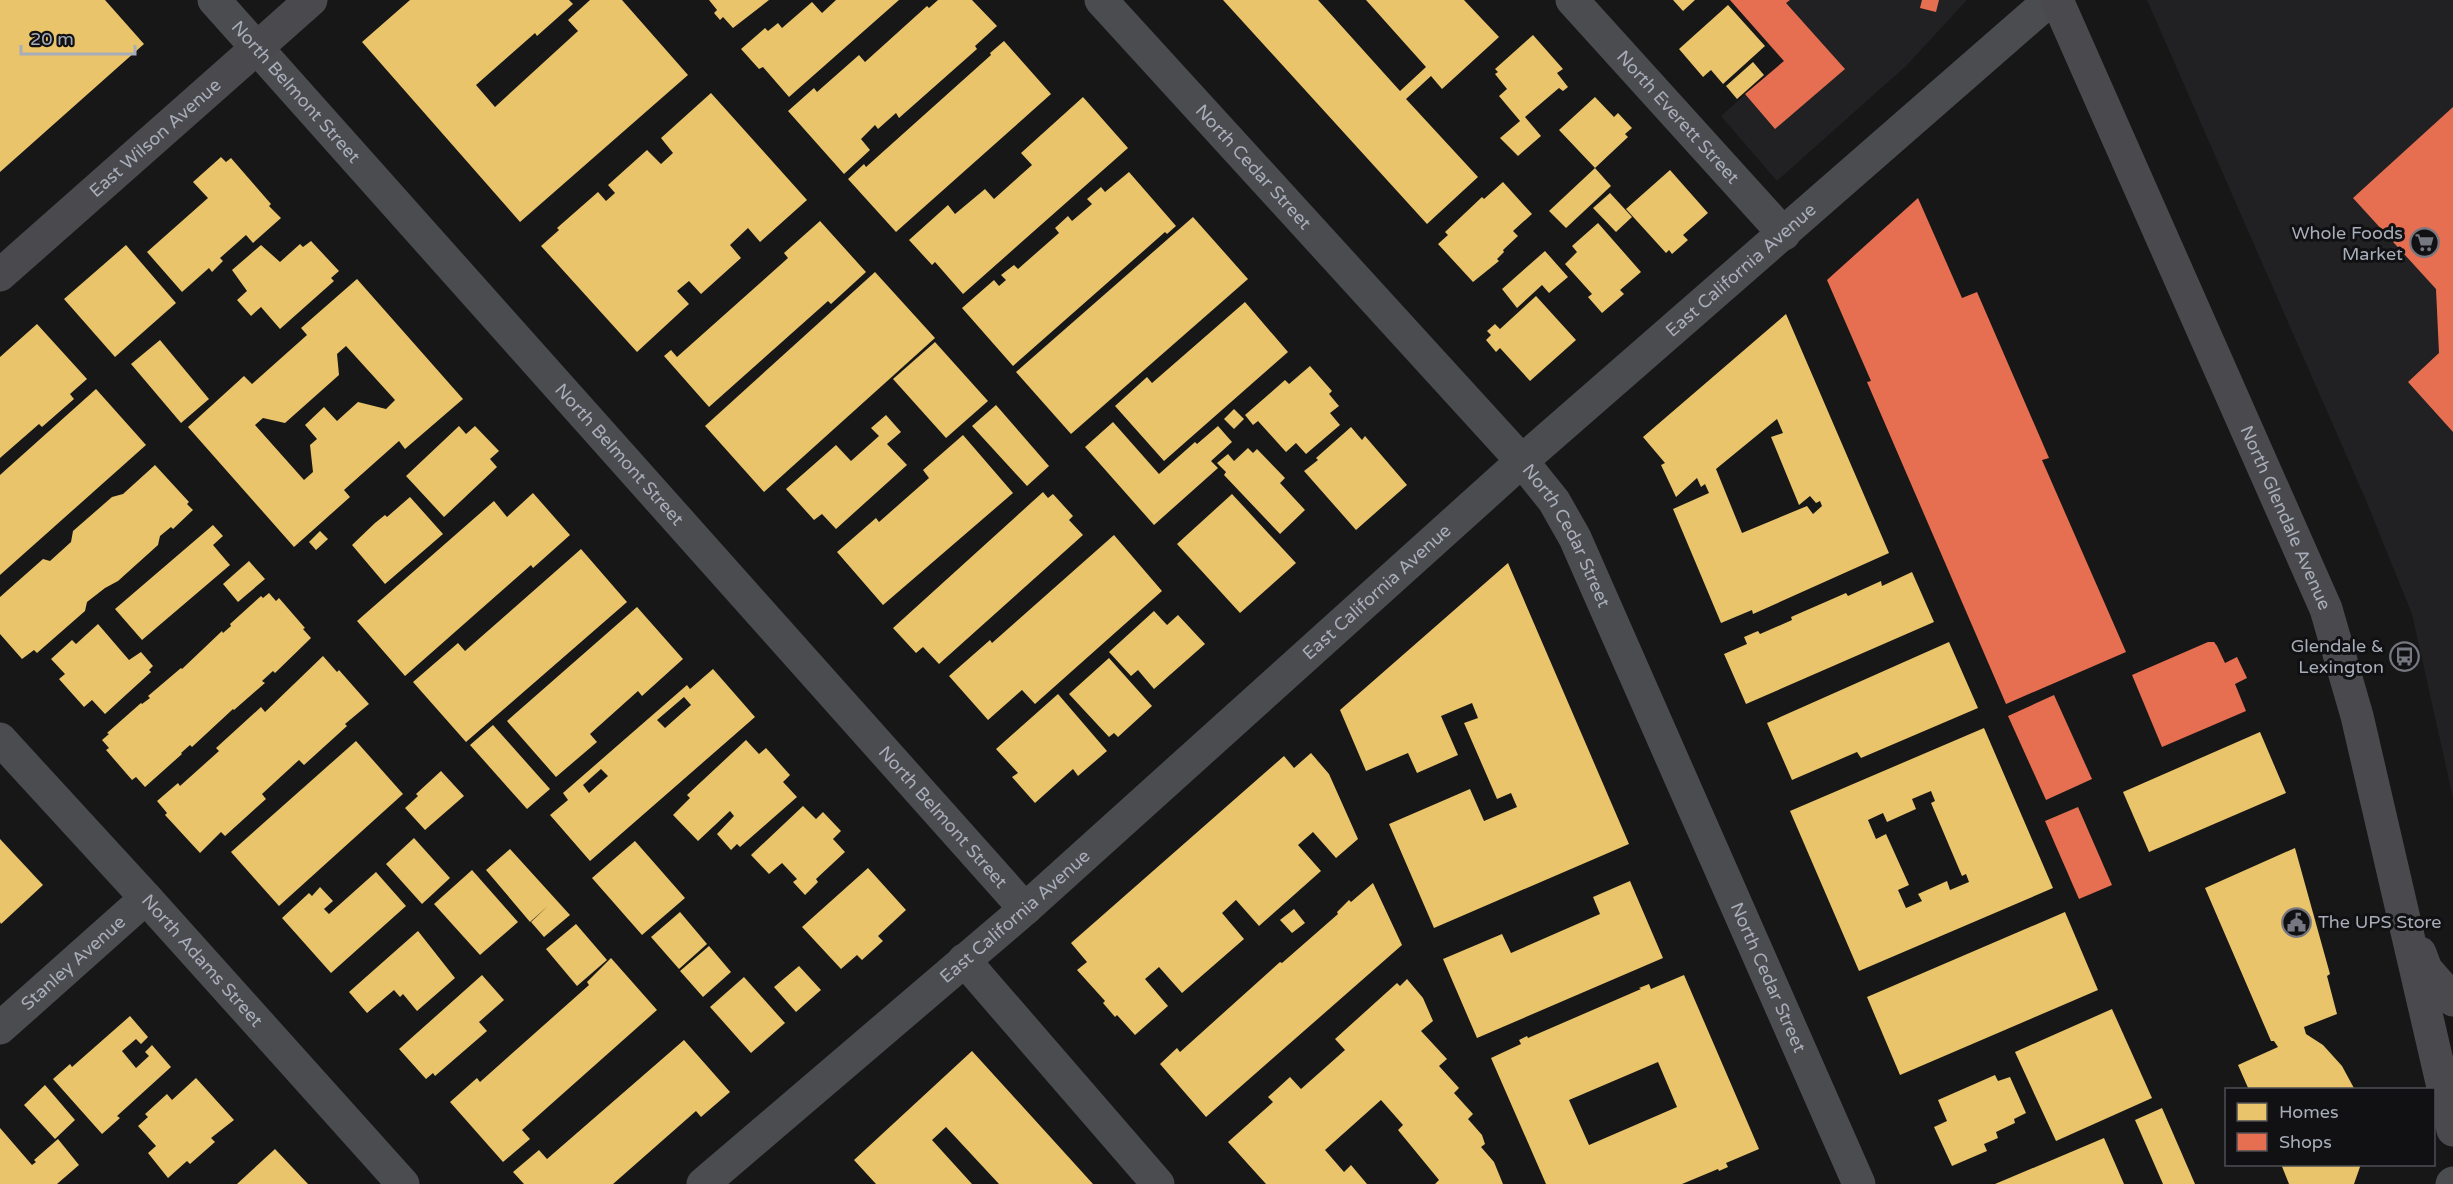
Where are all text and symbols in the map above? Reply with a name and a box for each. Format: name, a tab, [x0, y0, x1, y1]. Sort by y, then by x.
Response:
street label: North Belmont Street	[227, 16, 365, 167]
scale bar	[21, 18, 135, 56]
text: 20 m	[30, 28, 74, 50]
street label: North Everett Street	[1612, 46, 1744, 188]
street label: East Wilson Avenue	[85, 74, 225, 202]
street label: North Cedar Street	[1191, 100, 1316, 234]
street label: East California Avenue	[1661, 198, 1820, 341]
place label: Whole Foods Market	[2291, 222, 2403, 265]
supermarket icon: Whole Foods Market	[2408, 227, 2440, 259]
street label: North Belmont Street	[550, 379, 689, 530]
street label: North Glendale Avenue	[2235, 422, 2336, 613]
street label: North Cedar Street	[1518, 459, 1615, 611]
street label: East California Avenue	[1298, 519, 1455, 664]
place label: Glendale & Lexington	[2291, 635, 2384, 678]
bus stop icon: Glendale & Lexington	[2389, 640, 2421, 672]
street label: North Belmont Street	[874, 741, 1012, 893]
street label: East California Avenue	[935, 845, 1095, 988]
street label: North Adams Street	[137, 890, 268, 1031]
street label: North Cedar Street	[1726, 899, 1811, 1056]
public building icon: The UPS Store	[2281, 906, 2313, 938]
street label: Stanley Avenue	[17, 911, 130, 1015]
place label: The UPS Store	[2318, 911, 2441, 933]
legend	[2225, 1088, 2435, 1166]
text: Homes	[2279, 1101, 2339, 1123]
text: Shops	[2279, 1131, 2332, 1153]

